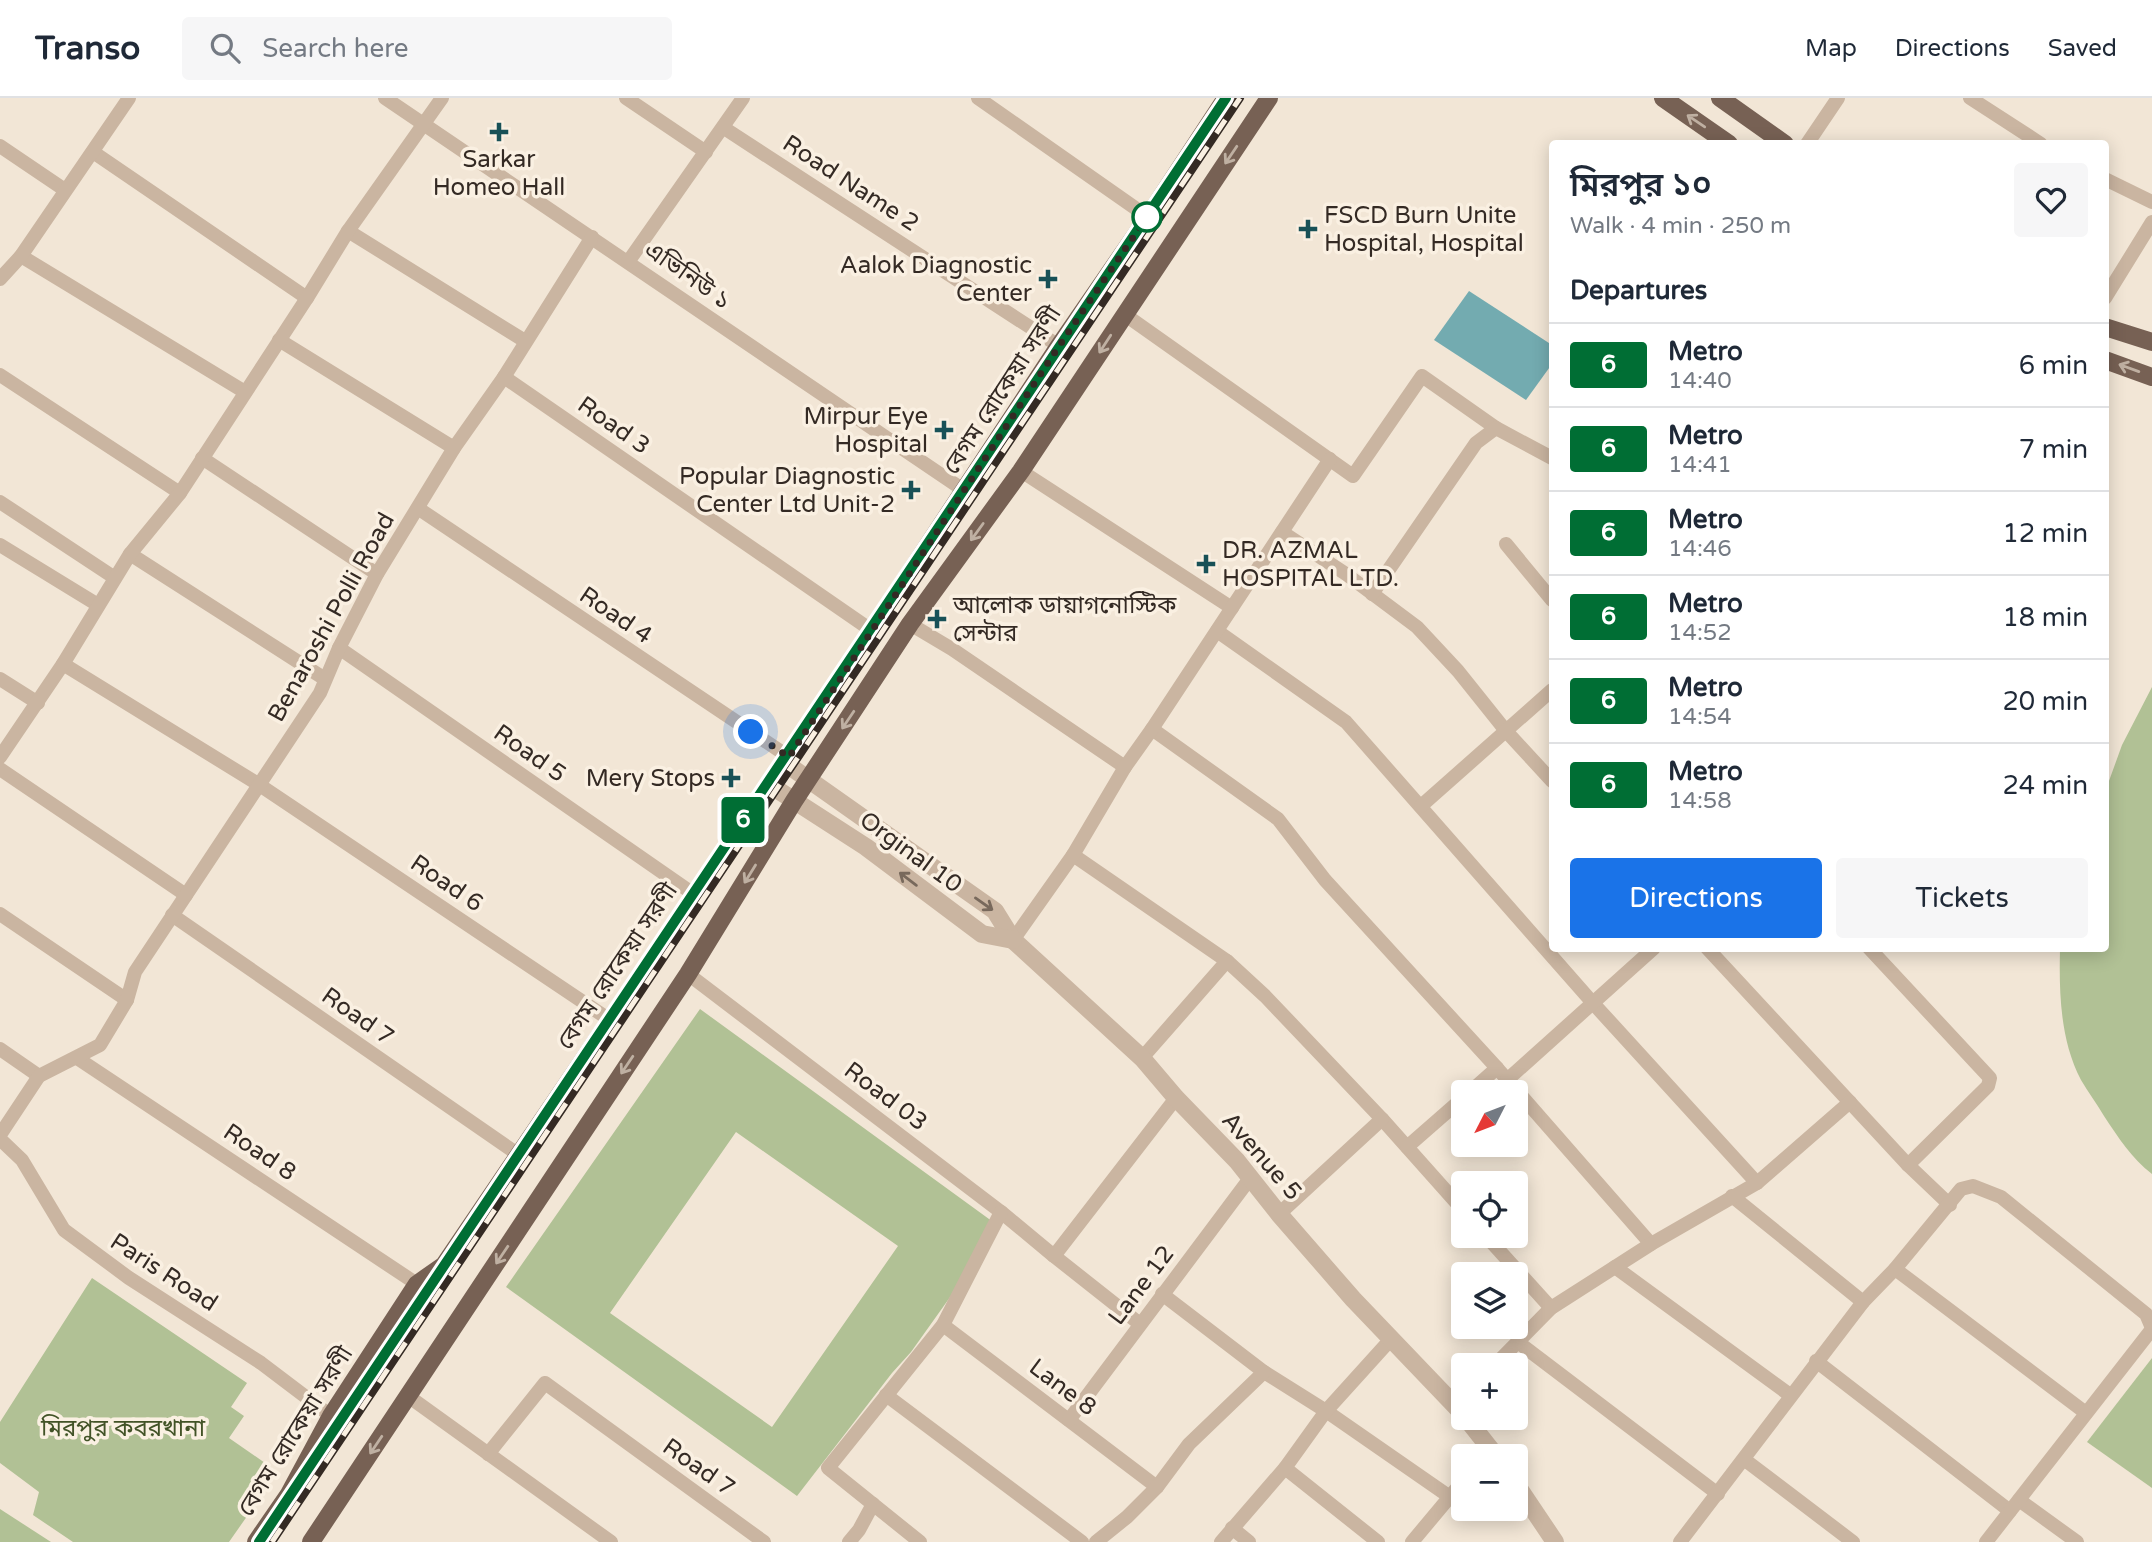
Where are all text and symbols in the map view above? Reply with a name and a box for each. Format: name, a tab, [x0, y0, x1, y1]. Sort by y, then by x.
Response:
search box	[182, 17, 672, 80]
text: Transo	[35, 29, 140, 68]
icon: search	[206, 29, 244, 67]
text: Search here	[262, 33, 409, 64]
text: Map	[1805, 34, 1857, 63]
text: Directions	[1895, 34, 2010, 63]
text: Saved	[2048, 34, 2117, 63]
one-way arrow	[1687, 114, 1706, 128]
marker: Sarkar Homeo Hall	[489, 122, 509, 142]
street label: Road Name 2	[777, 129, 924, 238]
place label: Sarkar Homeo Hall	[433, 145, 565, 202]
one-way arrow	[1224, 145, 1239, 164]
button: heart	[2014, 163, 2088, 237]
text: মিরপুর ১০	[1570, 166, 1712, 205]
place label: FSCD Burn Unite Hospital, Hospital	[1324, 201, 1524, 258]
unlabelled marker	[1132, 202, 1162, 232]
text: Walk · 4 min · 250 m	[1570, 212, 1791, 240]
marker: FSCD Burn Unite Hospital, Hospital	[1298, 219, 1318, 239]
street label: এভিনিউ ১	[639, 235, 737, 316]
place label: Aalok Diagnostic Center	[840, 251, 1033, 308]
marker: Aalok Diagnostic Center	[1038, 269, 1058, 289]
text: Departures	[1570, 275, 1707, 306]
street label: বেগম রোকেয়া সরণী	[937, 300, 1068, 480]
one-way arrow	[1097, 334, 1112, 353]
text: Metro	[1668, 336, 1743, 367]
text: 6	[1601, 350, 1616, 379]
text: 6 min	[2019, 350, 2088, 381]
one-way arrow	[2118, 361, 2140, 374]
text: 14:40	[1668, 367, 1732, 395]
street label: Road 3	[572, 390, 655, 461]
place label: Mirpur Eye Hospital	[803, 402, 928, 459]
marker: Mirpur Eye Hospital	[934, 420, 954, 440]
text: Metro	[1668, 420, 1743, 451]
text: 6	[1601, 434, 1616, 463]
text: 7 min	[2019, 434, 2088, 465]
text: 14:41	[1668, 451, 1732, 479]
place label: Popular Diagnostic Center Ltd Unit-2	[679, 462, 895, 519]
marker: Popular Diagnostic Center Ltd Unit-2	[901, 480, 921, 500]
text: Metro	[1668, 504, 1743, 535]
street label: Benaroshi Polli Road	[262, 508, 401, 727]
text: 6	[1601, 518, 1616, 547]
text: 12 min	[2002, 518, 2088, 549]
one-way arrow	[970, 522, 984, 541]
text: 14:46	[1668, 535, 1732, 563]
place label: DR. AZMAL HOSPITAL LTD.	[1222, 536, 1399, 593]
marker: DR. AZMAL HOSPITAL LTD.	[1196, 554, 1216, 574]
street label: Road 4	[574, 581, 658, 650]
text: Metro	[1668, 588, 1743, 619]
place label: আলোক ডায়াগনোস্টিক সেন্টার	[952, 591, 1177, 648]
text: 6	[1601, 602, 1616, 631]
text: 18 min	[2002, 602, 2088, 633]
marker: আলোক ডায়াগনোস্টিক সেন্টার	[927, 609, 947, 629]
text: 14:52	[1668, 619, 1732, 647]
text: Metro	[1668, 672, 1743, 703]
text: 6	[1601, 686, 1616, 715]
text: 20 min	[2002, 686, 2088, 717]
text: 14:54	[1668, 703, 1732, 731]
one-way arrow	[841, 709, 855, 729]
your location	[733, 714, 768, 749]
street label: Road 5	[488, 718, 571, 789]
text: Metro	[1668, 756, 1743, 787]
place label: Mery Stops	[586, 764, 715, 793]
marker: Mery Stops	[721, 768, 741, 788]
text: 6	[1601, 770, 1616, 799]
text: 24 min	[2002, 770, 2088, 801]
text: 14:58	[1668, 787, 1732, 815]
line badge: 6	[720, 797, 766, 843]
text: 6	[735, 805, 751, 834]
street label: Orginal 10	[854, 805, 968, 899]
street label: Road 6	[405, 849, 489, 918]
button: Directions	[1570, 858, 1822, 938]
button: Tickets	[1836, 858, 2088, 938]
one-way arrow	[743, 863, 757, 883]
one-way arrow	[899, 871, 918, 886]
street label: বেগম রোকেয়া সরণী	[551, 877, 684, 1055]
one-way arrow	[974, 897, 993, 911]
street label: Road 7	[316, 981, 399, 1052]
one-way arrow	[620, 1055, 635, 1074]
street label: Road 03	[838, 1056, 933, 1137]
north arrow	[1451, 1080, 1528, 1157]
map controls	[1451, 1080, 1528, 1521]
street label: Avenue 5	[1216, 1106, 1308, 1206]
street label: Road 8	[218, 1118, 302, 1187]
button: locate	[1451, 1171, 1528, 1248]
street label: Paris Road	[105, 1227, 223, 1318]
street label: Lane 12	[1102, 1240, 1181, 1331]
one-way arrow	[494, 1245, 509, 1264]
button: layers	[1451, 1262, 1528, 1339]
street label: বেগম রোকেয়া সরণী	[231, 1340, 360, 1522]
street label: Lane 8	[1023, 1353, 1102, 1422]
button: +	[1451, 1353, 1528, 1430]
park label: মিরপুর কবরখানা	[40, 1414, 206, 1443]
street label: Road 7	[657, 1432, 740, 1503]
one-way arrow	[369, 1434, 383, 1454]
button: −	[1451, 1444, 1528, 1521]

